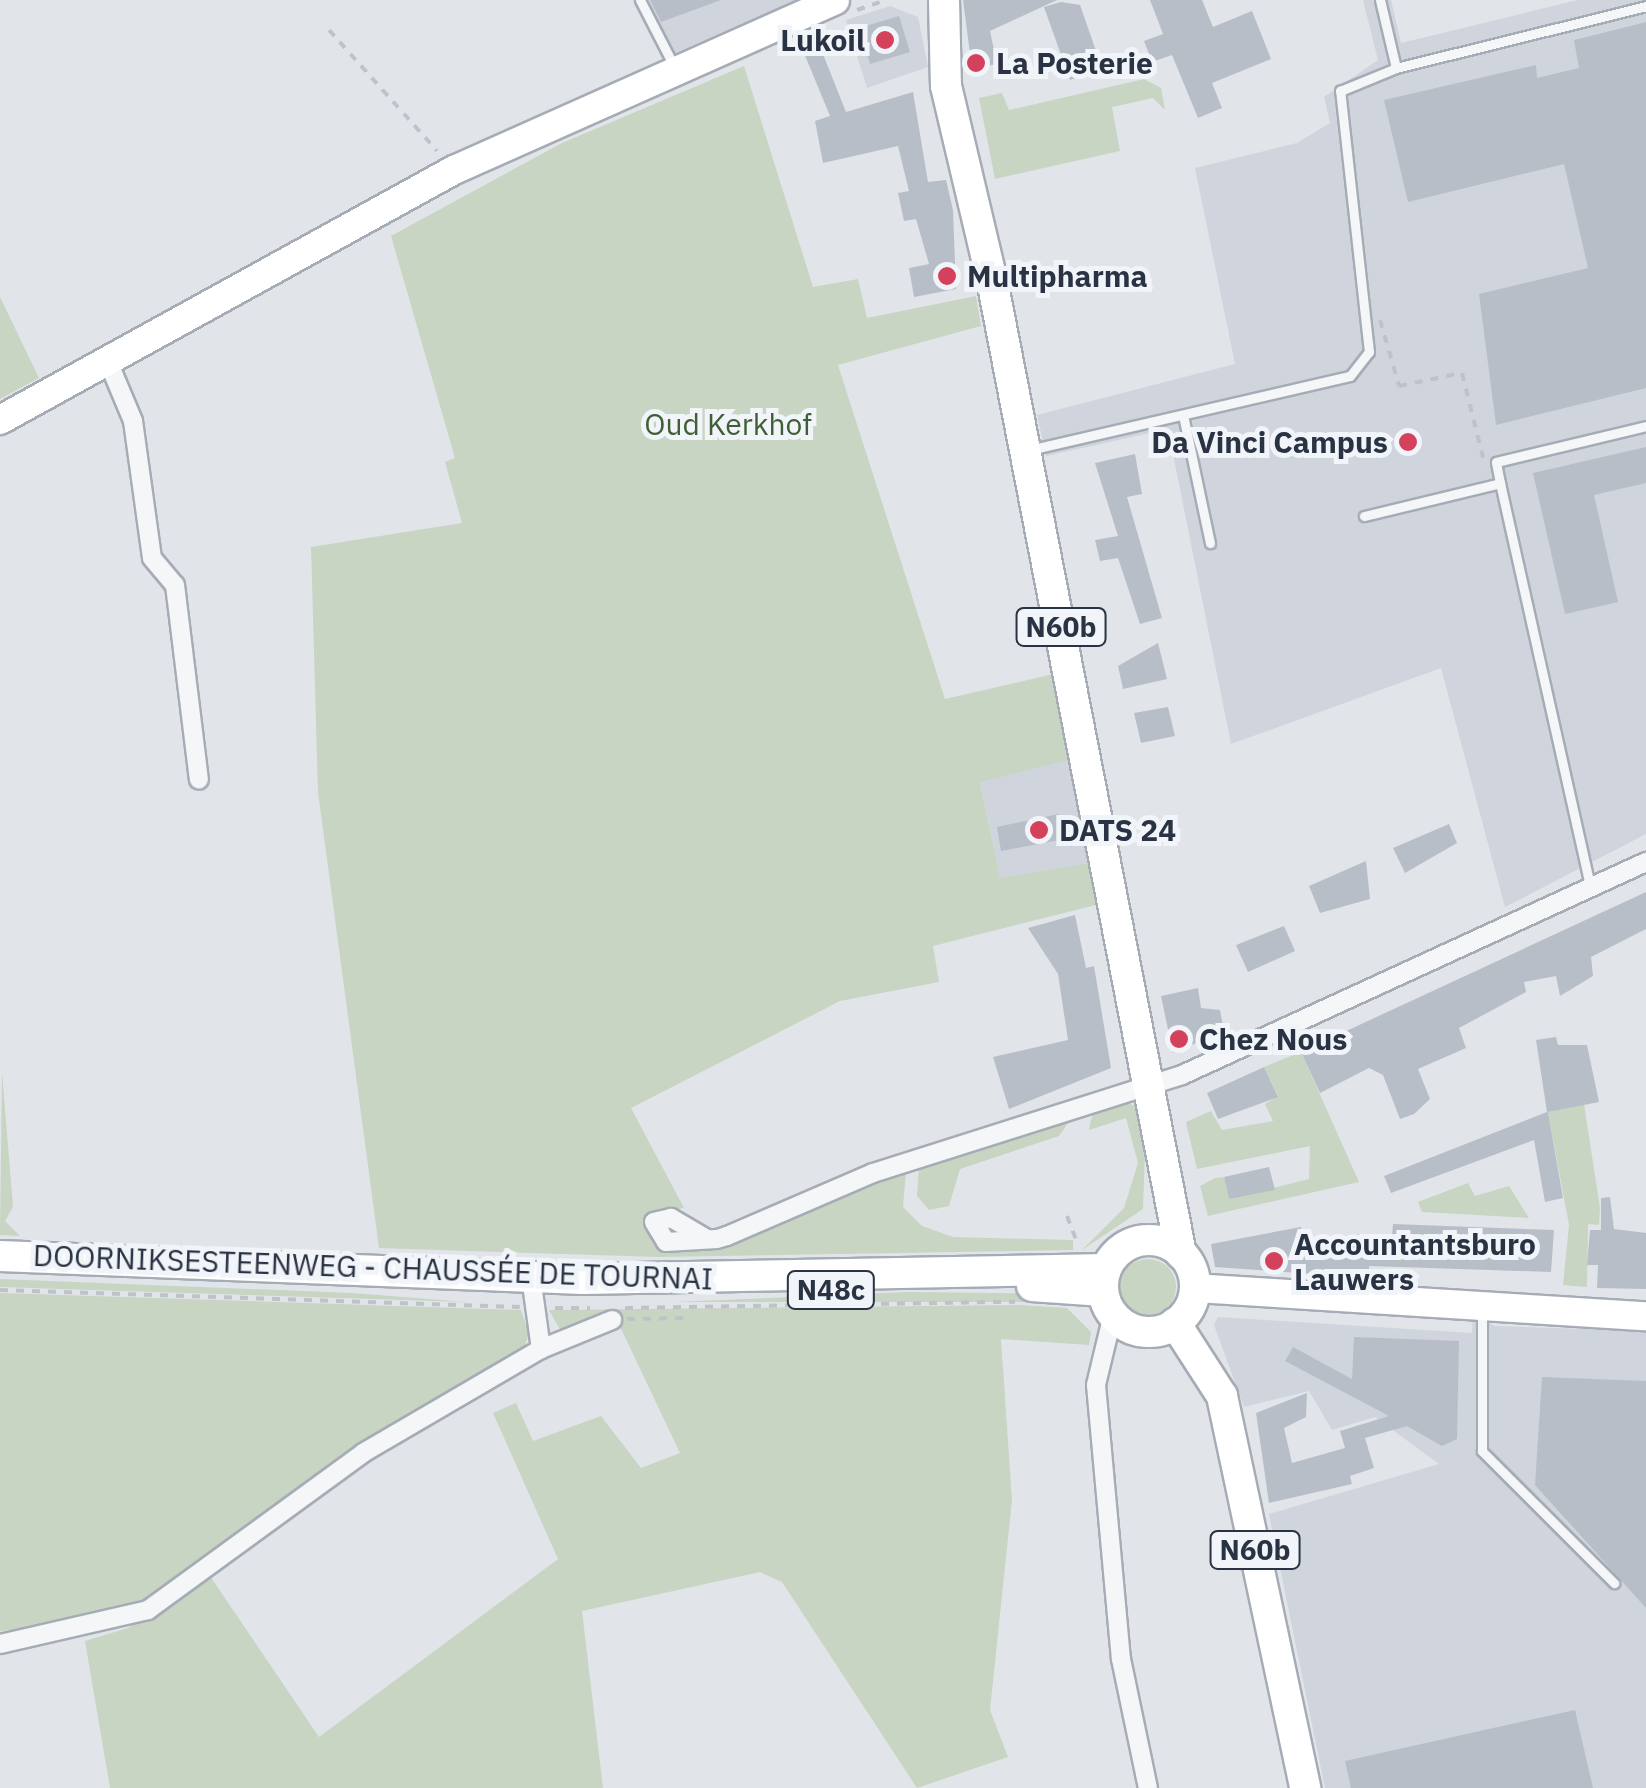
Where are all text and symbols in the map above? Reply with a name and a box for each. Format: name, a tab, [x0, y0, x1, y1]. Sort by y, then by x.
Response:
place label: Lukoil	[780, 22, 865, 58]
marker: Lukoil	[874, 29, 896, 51]
place label: La Posterie	[996, 45, 1153, 81]
marker: La Posterie	[965, 52, 987, 74]
place label: Multipharma	[967, 258, 1148, 294]
marker: Multipharma	[936, 265, 958, 287]
park label: Oud Kerkhof	[644, 406, 812, 442]
place label: Da Vinci Campus	[1151, 424, 1388, 460]
marker: Da Vinci Campus	[1397, 431, 1419, 453]
road number: N60b	[1014, 604, 1108, 650]
place label: DATS 24	[1059, 812, 1176, 848]
marker: DATS 24	[1028, 819, 1050, 841]
place label: Chez Nous	[1199, 1021, 1347, 1057]
marker: Chez Nous	[1168, 1028, 1190, 1050]
place label: Accountantsburo Lauwers	[1294, 1226, 1536, 1296]
street label: DOORNIKSESTEENWEG - CHAUSSÉE DE TOURNAI	[32, 1237, 714, 1297]
marker: Accountantsburo Lauwers	[1263, 1250, 1285, 1272]
road number: N48c	[786, 1267, 876, 1313]
road number: N60b	[1208, 1527, 1302, 1573]

